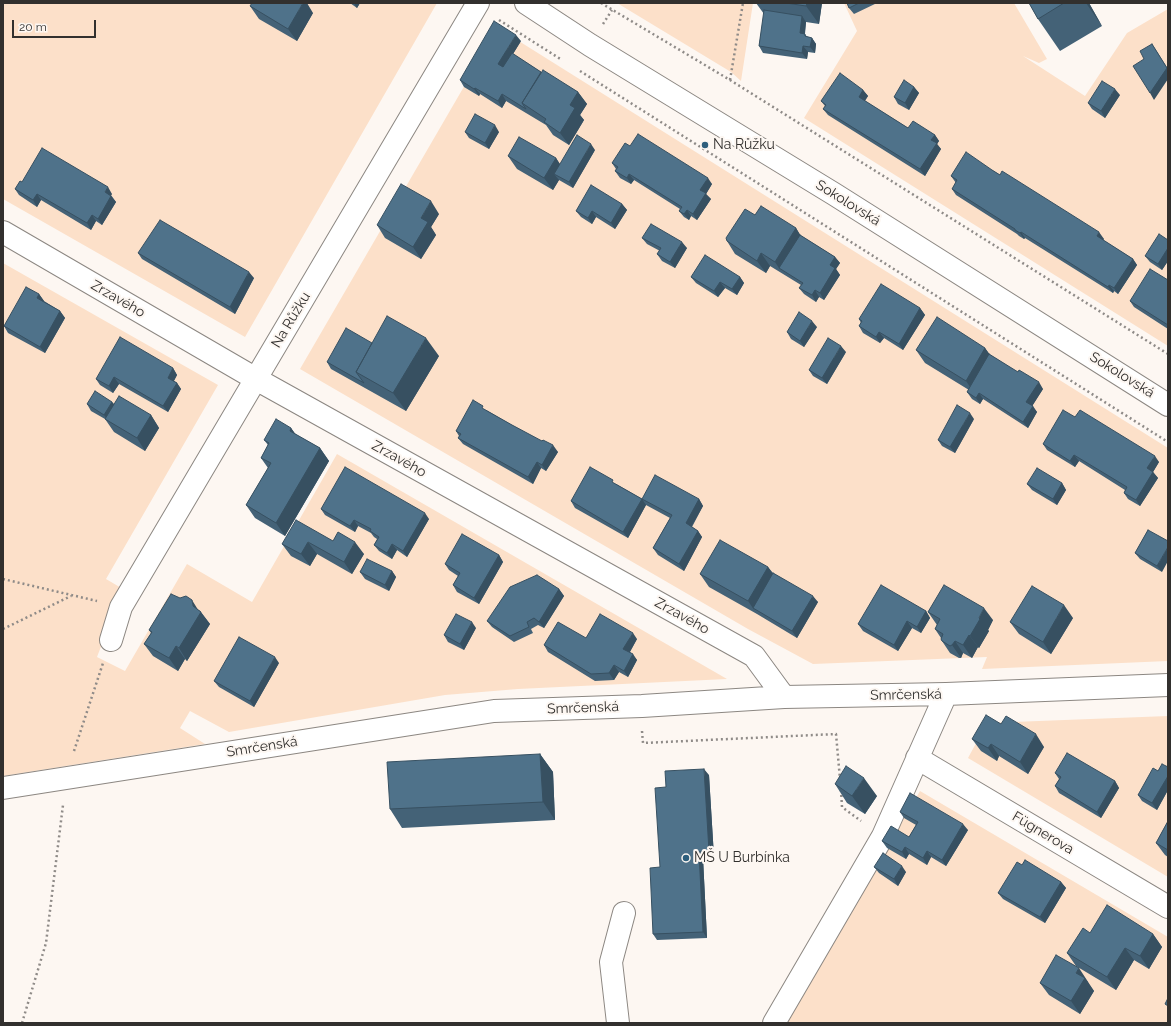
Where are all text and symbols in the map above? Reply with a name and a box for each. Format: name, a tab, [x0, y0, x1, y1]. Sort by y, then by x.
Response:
scale bar	[14, 12, 98, 38]
text: 20 m	[19, 20, 47, 34]
place label: Na Růžku	[713, 137, 775, 153]
marker: Na Růžku	[700, 140, 710, 150]
street label: Sokolovská	[813, 176, 883, 230]
street label: Zrzavého	[88, 277, 148, 321]
street label: Na Růžku	[268, 289, 314, 351]
street label: Sokolovská	[1087, 348, 1157, 402]
street label: Zrzavého	[369, 437, 429, 481]
street label: Zrzavého	[652, 594, 712, 638]
street label: Smrčenská	[870, 686, 942, 704]
street label: Smrčenská	[547, 698, 619, 718]
street label: Smrčenská	[225, 733, 299, 761]
street label: Fügnerova	[1009, 808, 1077, 858]
place label: MŠ U Burbínka	[694, 850, 790, 866]
marker: MŠ U Burbínka	[681, 853, 691, 863]

